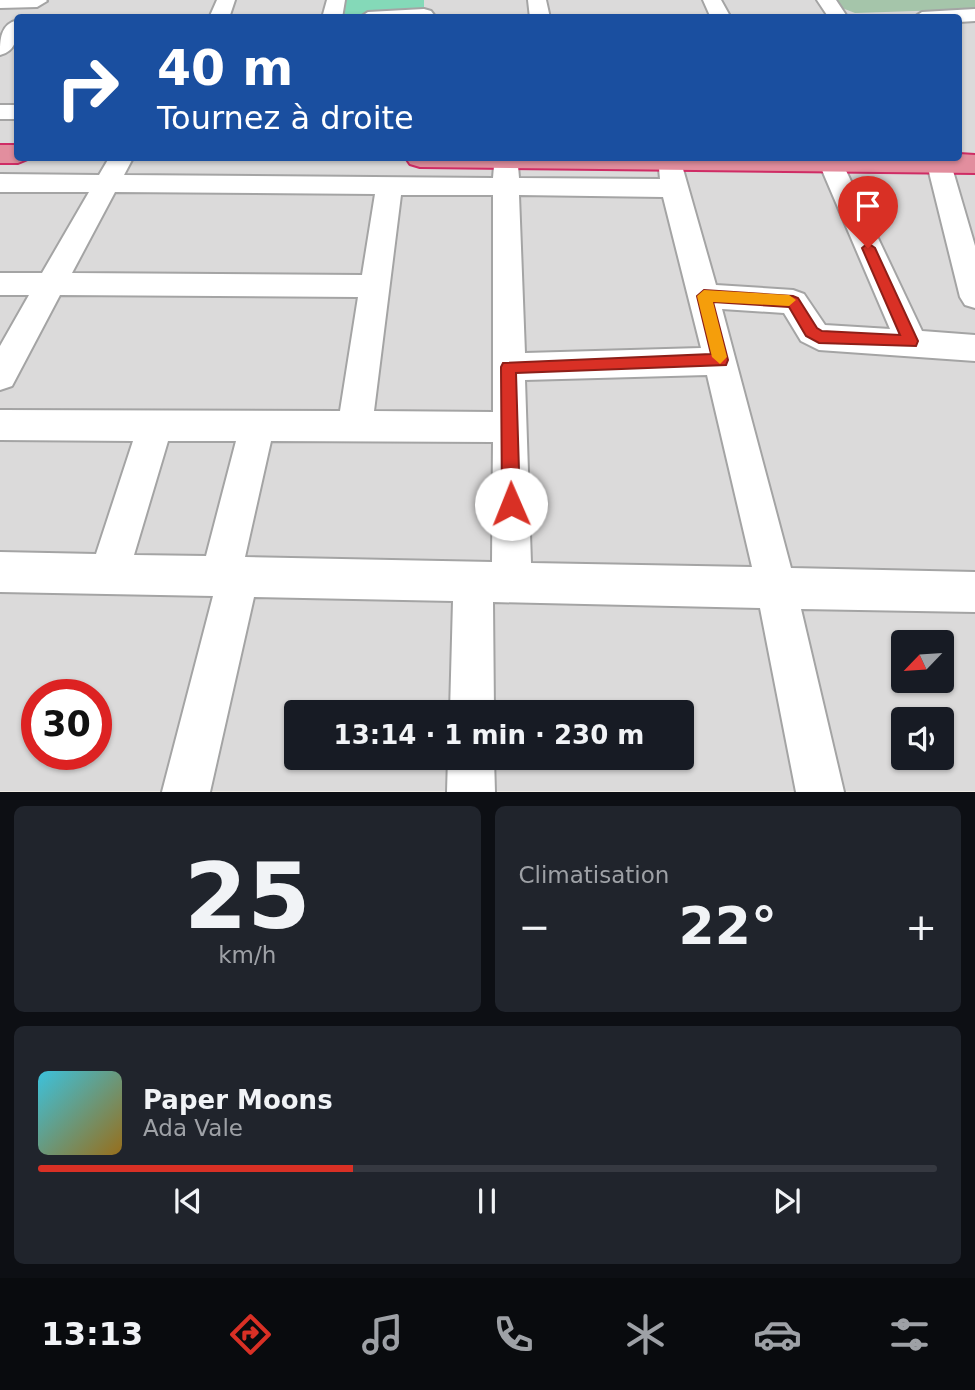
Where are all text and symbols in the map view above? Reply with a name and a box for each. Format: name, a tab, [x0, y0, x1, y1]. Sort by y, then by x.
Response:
text: 40 m	[157, 40, 293, 97]
icon: right	[42, 42, 133, 133]
text: Tournez à droite	[157, 99, 414, 137]
pin	[838, 176, 898, 248]
icon: arrive	[849, 187, 887, 225]
position arrow	[474, 467, 548, 541]
north arrow	[891, 630, 954, 693]
map controls	[891, 630, 954, 770]
speed limit sign: 30	[21, 679, 112, 770]
button: sound	[891, 707, 954, 770]
text: 13:14 · 1 min · 230 m	[334, 720, 644, 750]
text: 25	[184, 844, 311, 949]
text: Climatisation	[519, 862, 669, 888]
text: 22°	[679, 896, 777, 956]
text: −	[519, 905, 550, 949]
text: +	[905, 905, 937, 949]
text: km/h	[218, 942, 276, 968]
text: Paper Moons	[143, 1085, 333, 1115]
text: Ada Vale	[143, 1115, 243, 1141]
icon: previous	[169, 1182, 207, 1220]
icon: pause	[468, 1182, 506, 1220]
icon: next	[768, 1182, 806, 1220]
icon: directions	[226, 1310, 275, 1359]
icon: music	[358, 1310, 407, 1359]
icon: phone	[489, 1310, 538, 1359]
icon: climate	[621, 1310, 670, 1359]
icon: car	[753, 1310, 802, 1359]
icon: filters	[885, 1310, 934, 1359]
text: 13:13	[41, 1315, 143, 1353]

